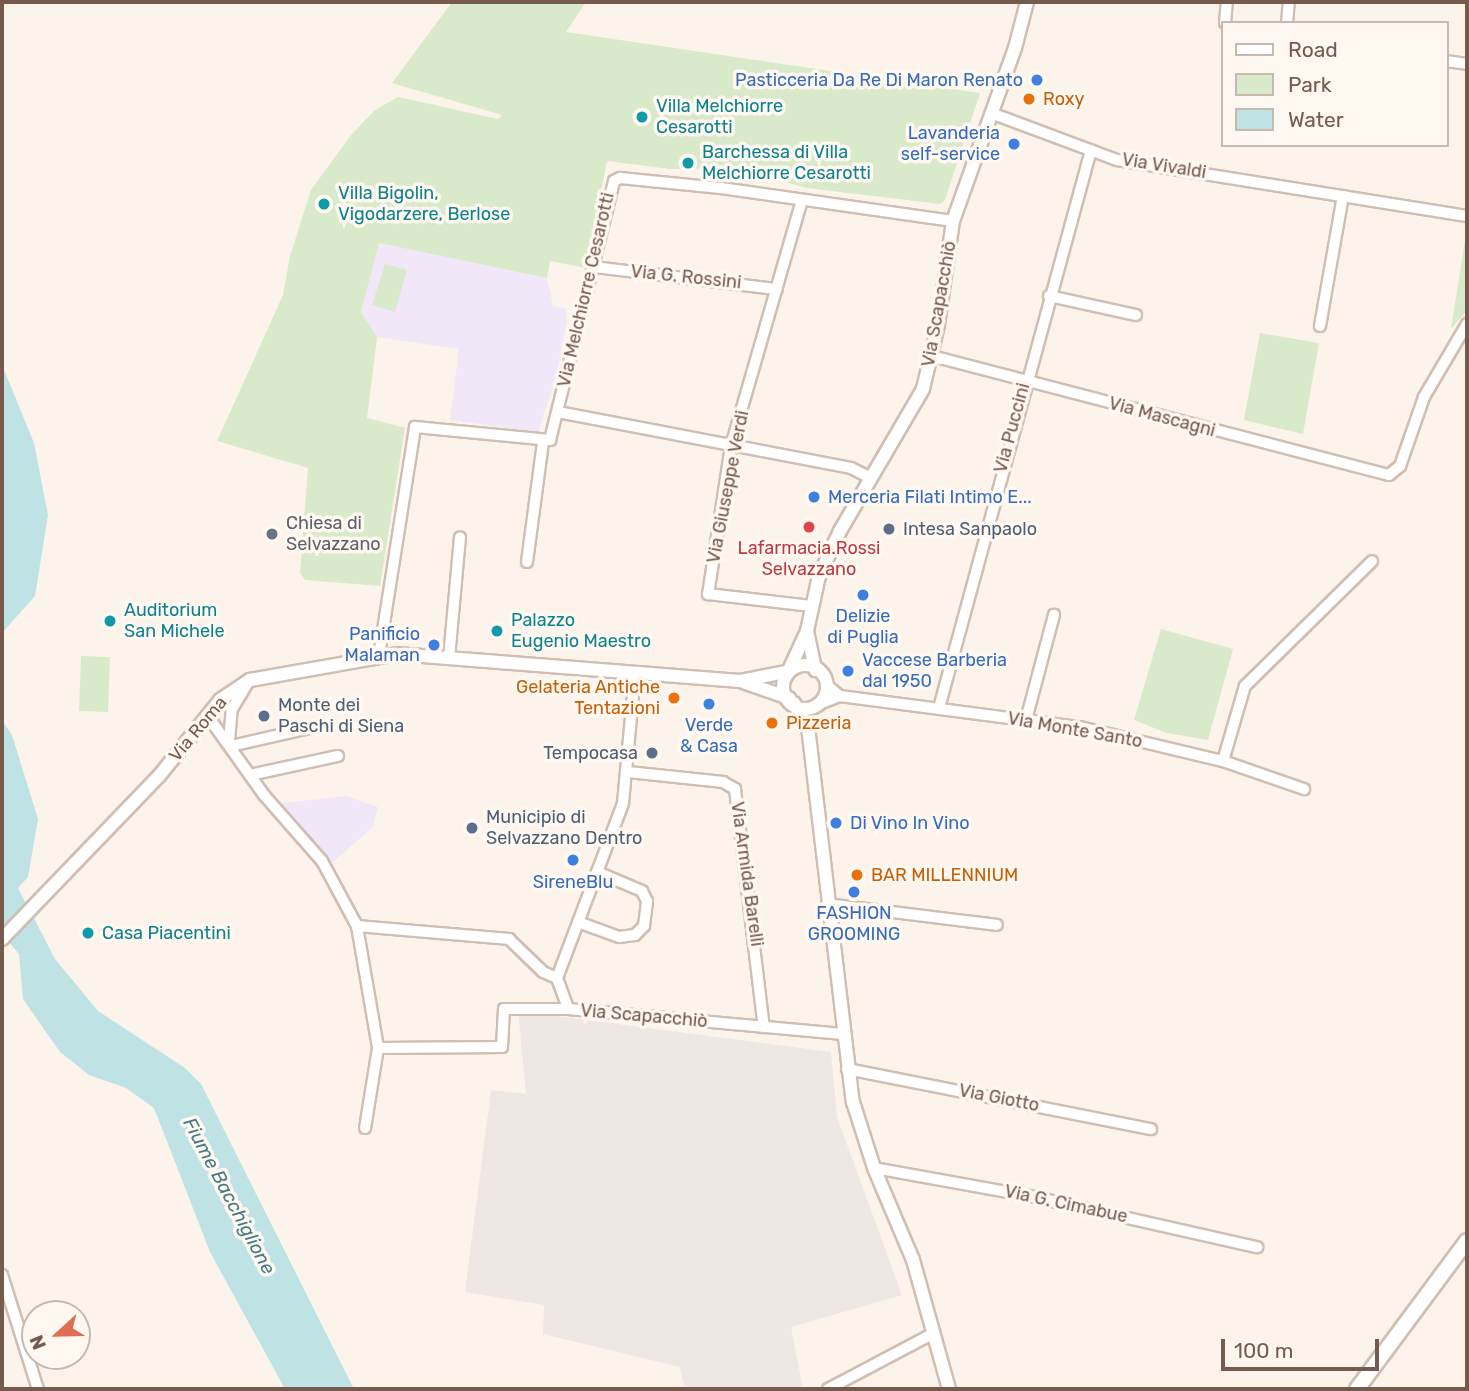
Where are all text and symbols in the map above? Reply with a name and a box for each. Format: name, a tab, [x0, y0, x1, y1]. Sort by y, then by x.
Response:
legend	[1220, 21, 1448, 147]
text: Road	[1288, 37, 1338, 62]
place label: Pasticceria Da Re Di Maron Renato	[735, 69, 1023, 91]
marker: Pasticceria Da Re Di Maron Renato	[1029, 72, 1045, 88]
text: Park	[1288, 72, 1332, 97]
place label: Roxy	[1043, 88, 1084, 110]
marker: Roxy	[1021, 91, 1037, 107]
place label: Villa Melchiorre Cesarotti	[656, 96, 783, 138]
text: Water	[1288, 107, 1344, 132]
marker: Villa Melchiorre Cesarotti	[634, 109, 650, 125]
place label: Lavanderia self-service	[901, 123, 1000, 166]
marker: Lavanderia self-service	[1006, 136, 1022, 152]
place label: Barchessa di Villa Melchiorre Cesarotti	[702, 142, 871, 184]
street label: Via Vivaldi	[1120, 149, 1208, 183]
marker: Barchessa di Villa Melchiorre Cesarotti	[680, 155, 696, 171]
place label: Villa Bigolin, Vigodarzere, Berlose	[338, 183, 510, 226]
street label: Via Melchiorre Cesarotti	[553, 190, 619, 390]
marker: Villa Bigolin, Vigodarzere, Berlose	[316, 196, 332, 212]
street label: Via Scapacchiò	[917, 239, 961, 369]
street label: Via G. Rossini	[630, 260, 742, 294]
street label: Via Puccini	[990, 381, 1034, 475]
street label: Via Mascagni	[1106, 392, 1218, 442]
street label: Via Giuseppe Verdi	[703, 408, 753, 566]
place label: Merceria Filati Intimo E...	[828, 486, 1032, 508]
marker: Merceria Filati Intimo E...	[806, 489, 822, 505]
place label: Chiesa di Selvazzano	[286, 513, 381, 556]
place label: Intesa Sanpaolo	[903, 518, 1037, 540]
marker: Lafarmacia.Rossi Selvazzano	[801, 519, 817, 535]
marker: Intesa Sanpaolo	[881, 521, 897, 537]
marker: Chiesa di Selvazzano	[264, 526, 280, 542]
place label: Lafarmacia.Rossi Selvazzano	[738, 538, 880, 580]
marker: Delizie di Puglia	[855, 587, 871, 603]
place label: Auditorium San Michele	[124, 600, 225, 642]
place label: Delizie di Puglia	[827, 606, 899, 648]
place label: Palazzo Eugenio Maestro	[511, 610, 651, 652]
marker: Auditorium San Michele	[102, 613, 118, 629]
marker: Palazzo Eugenio Maestro	[489, 623, 505, 639]
place label: Panificio Malaman	[345, 624, 420, 666]
marker: Panificio Malaman	[426, 637, 442, 653]
place label: Vaccese Barberia dal 1950	[862, 650, 1007, 692]
marker: Vaccese Barberia dal 1950	[840, 663, 856, 679]
place label: Gelateria Antiche Tentazioni	[516, 677, 660, 720]
marker: Gelateria Antiche Tentazioni	[666, 690, 682, 706]
street label: Via Roma	[165, 692, 231, 766]
place label: Monte dei Paschi di Siena	[278, 695, 404, 738]
marker: Verde & Casa	[701, 696, 717, 712]
marker: Monte dei Paschi di Siena	[256, 708, 272, 724]
street label: Via Monte Santo	[1006, 708, 1144, 752]
place label: Pizzeria	[786, 712, 851, 734]
place label: Verde & Casa	[680, 715, 738, 758]
marker: Pizzeria	[764, 715, 780, 731]
place label: Tempocasa	[543, 742, 638, 764]
marker: Tempocasa	[644, 745, 660, 761]
street label: Via Armida Barelli	[726, 800, 768, 948]
place label: Municipio di Selvazzano Dentro	[486, 807, 642, 850]
place label: Di Vino In Vino	[850, 812, 970, 834]
marker: Di Vino In Vino	[828, 815, 844, 831]
marker: Municipio di Selvazzano Dentro	[464, 820, 480, 836]
marker: SireneBlu	[565, 852, 581, 868]
place label: BAR MILLENNIUM	[871, 864, 1018, 886]
marker: BAR MILLENNIUM	[849, 867, 865, 883]
place label: SireneBlu	[533, 871, 613, 893]
marker: FASHION GROOMING	[846, 884, 862, 900]
place label: FASHION GROOMING	[808, 903, 900, 946]
place label: Casa Piacentini	[102, 922, 231, 944]
marker: Casa Piacentini	[80, 925, 96, 941]
street label: Via Scapacchiò	[579, 1000, 709, 1032]
street label: Via Giotto	[957, 1080, 1041, 1116]
water label: Fiume Bacchiglione	[178, 1114, 280, 1278]
street label: Via G. Cimabue	[1002, 1180, 1130, 1228]
north arrow	[21, 1300, 91, 1370]
scale bar	[1224, 1324, 1382, 1368]
text: N	[25, 1332, 51, 1353]
text: 100 m	[1234, 1338, 1293, 1363]

